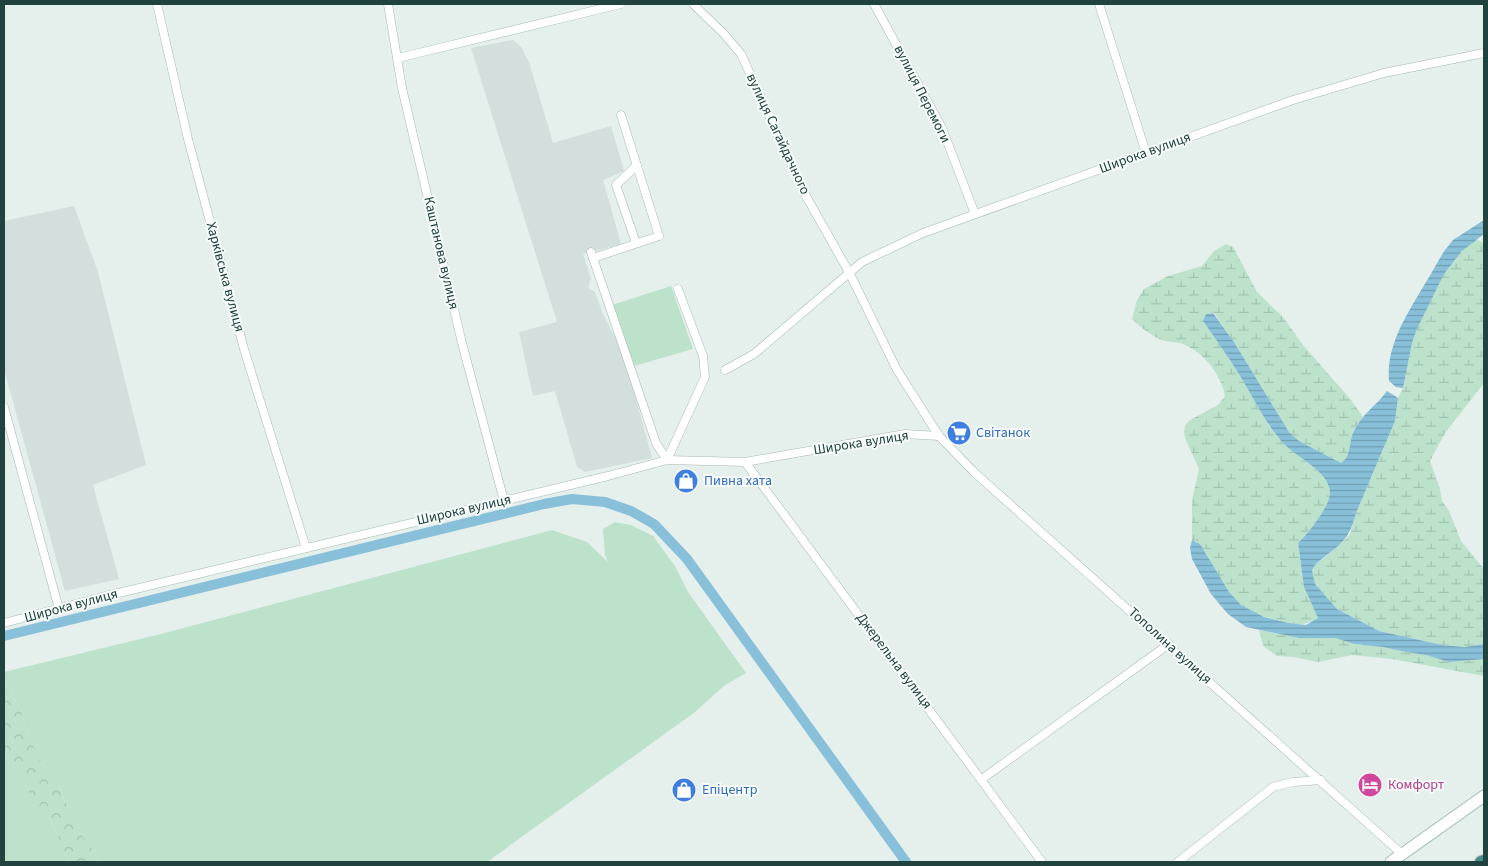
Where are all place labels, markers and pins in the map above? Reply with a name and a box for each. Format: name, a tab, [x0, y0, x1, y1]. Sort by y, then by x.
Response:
supermarket icon: Світанок	[946, 420, 972, 446]
place label: Світанок	[976, 423, 1030, 443]
shop icon: Пивна хата	[673, 468, 699, 494]
place label: Пивна хата	[704, 471, 772, 491]
hotel icon: Комфорт	[1357, 772, 1383, 798]
place label: Комфорт	[1388, 775, 1445, 795]
shop icon: Епіцентр	[671, 777, 697, 803]
place label: Епіцентр	[702, 780, 758, 800]

